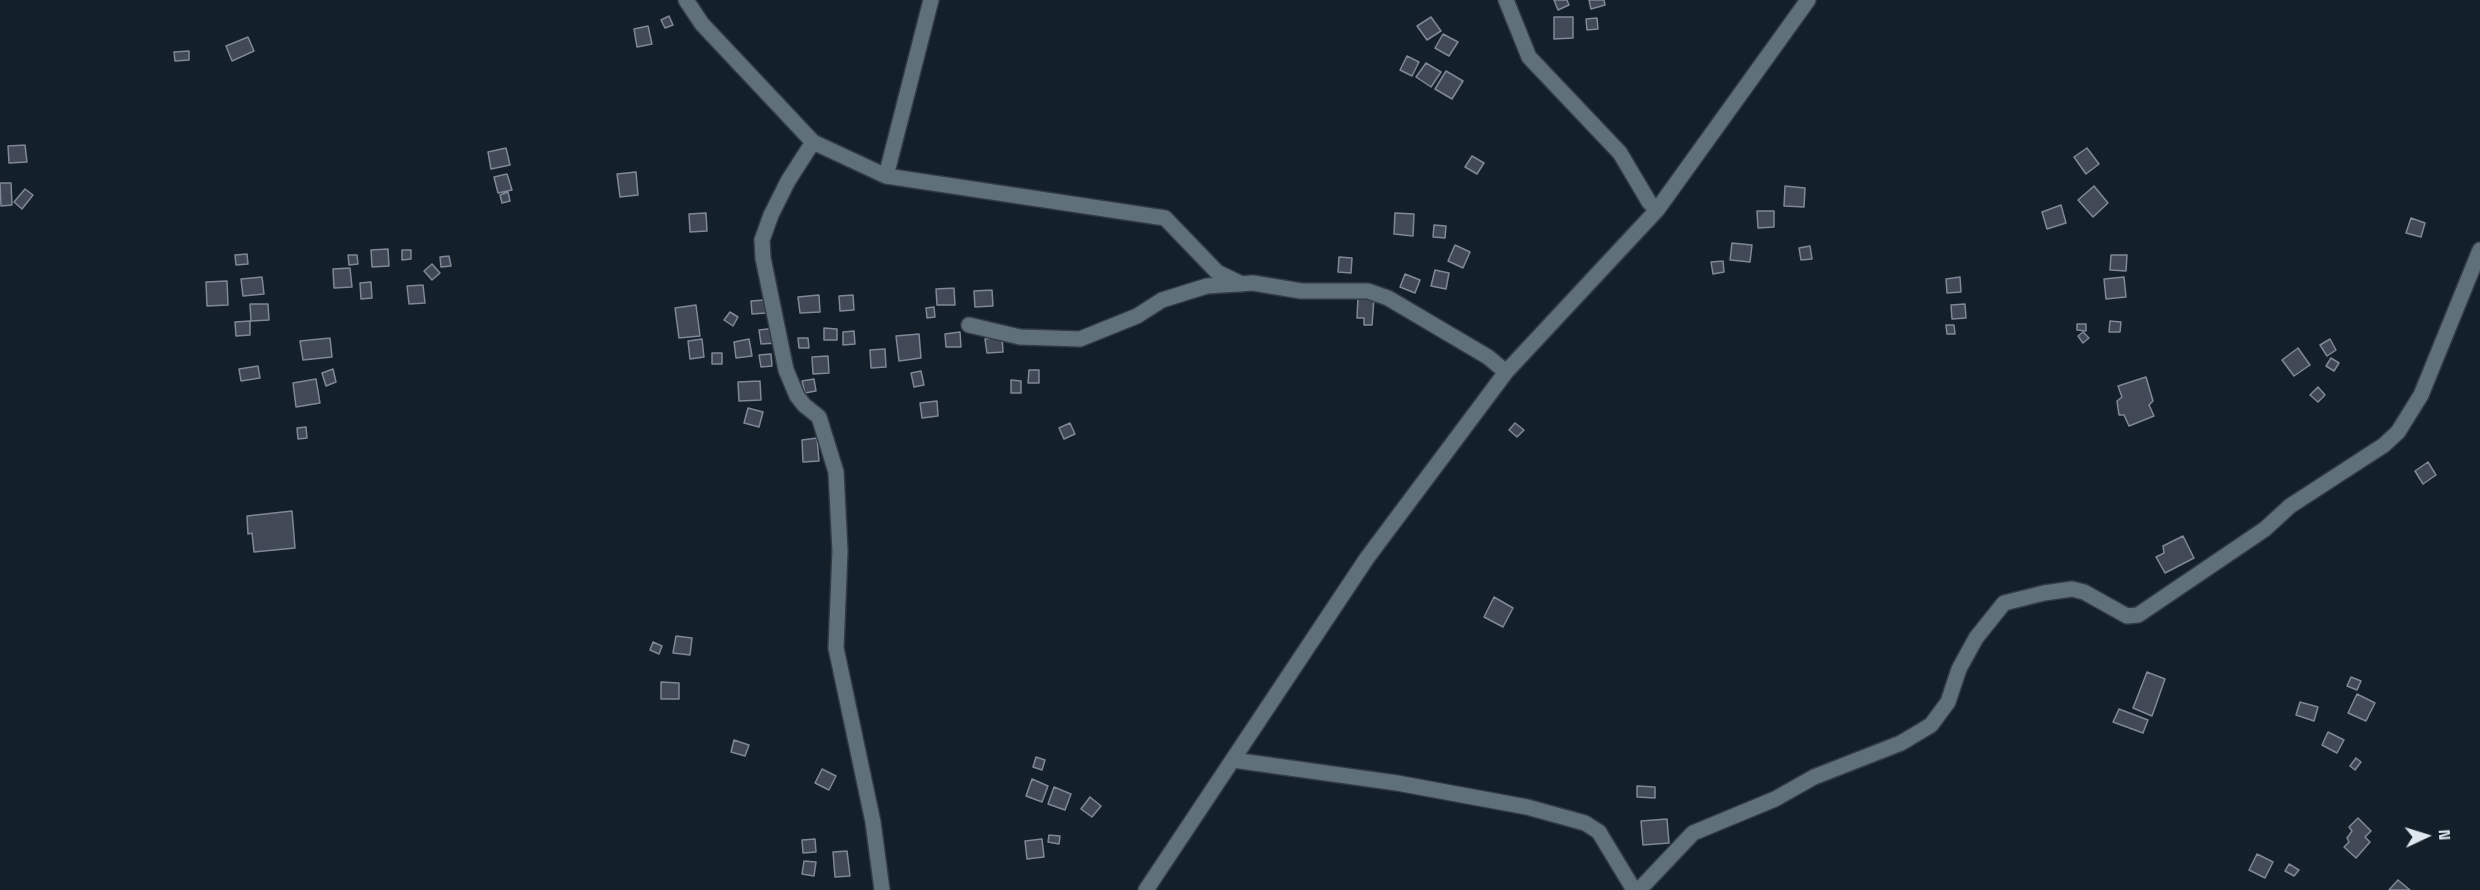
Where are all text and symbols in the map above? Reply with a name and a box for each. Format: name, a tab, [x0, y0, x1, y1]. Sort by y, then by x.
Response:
north arrow	[2396, 806, 2456, 866]
text: N	[2434, 829, 2455, 841]

